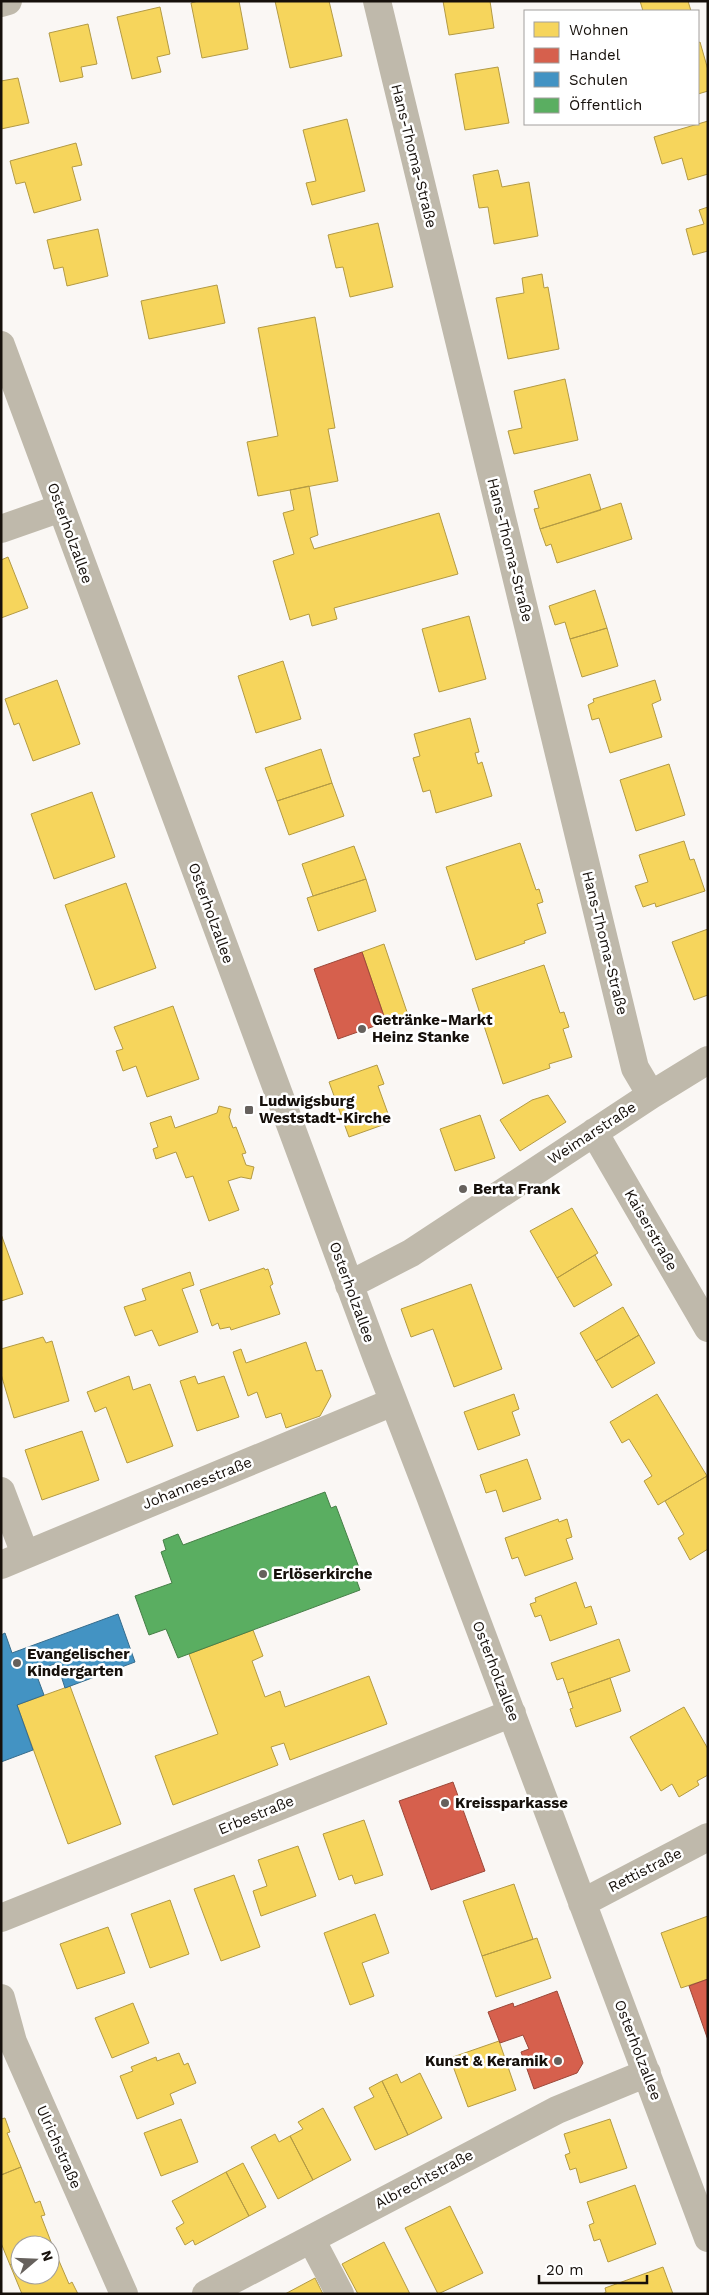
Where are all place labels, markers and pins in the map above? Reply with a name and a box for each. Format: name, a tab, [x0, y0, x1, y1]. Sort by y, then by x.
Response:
place label: Getränke-Markt Heinz Stanke	[372, 1011, 493, 1046]
marker: Getränke-Markt Heinz Stanke	[356, 1023, 368, 1035]
place label: Ludwigsburg Weststadt-Kirche	[259, 1092, 391, 1127]
marker: Ludwigsburg Weststadt-Kirche	[243, 1104, 255, 1116]
place label: Berta Frank	[473, 1180, 561, 1198]
marker: Berta Frank	[457, 1183, 469, 1195]
place label: Erlöserkirche	[273, 1565, 373, 1583]
marker: Erlöserkirche	[257, 1568, 269, 1580]
place label: Evangelischer Kindergarten	[27, 1645, 130, 1680]
marker: Evangelischer Kindergarten	[11, 1657, 23, 1669]
place label: Kreissparkasse	[455, 1794, 568, 1812]
marker: Kreissparkasse	[439, 1797, 451, 1809]
place label: Kunst & Keramik	[425, 2052, 549, 2070]
marker: Kunst & Keramik	[552, 2055, 564, 2067]

